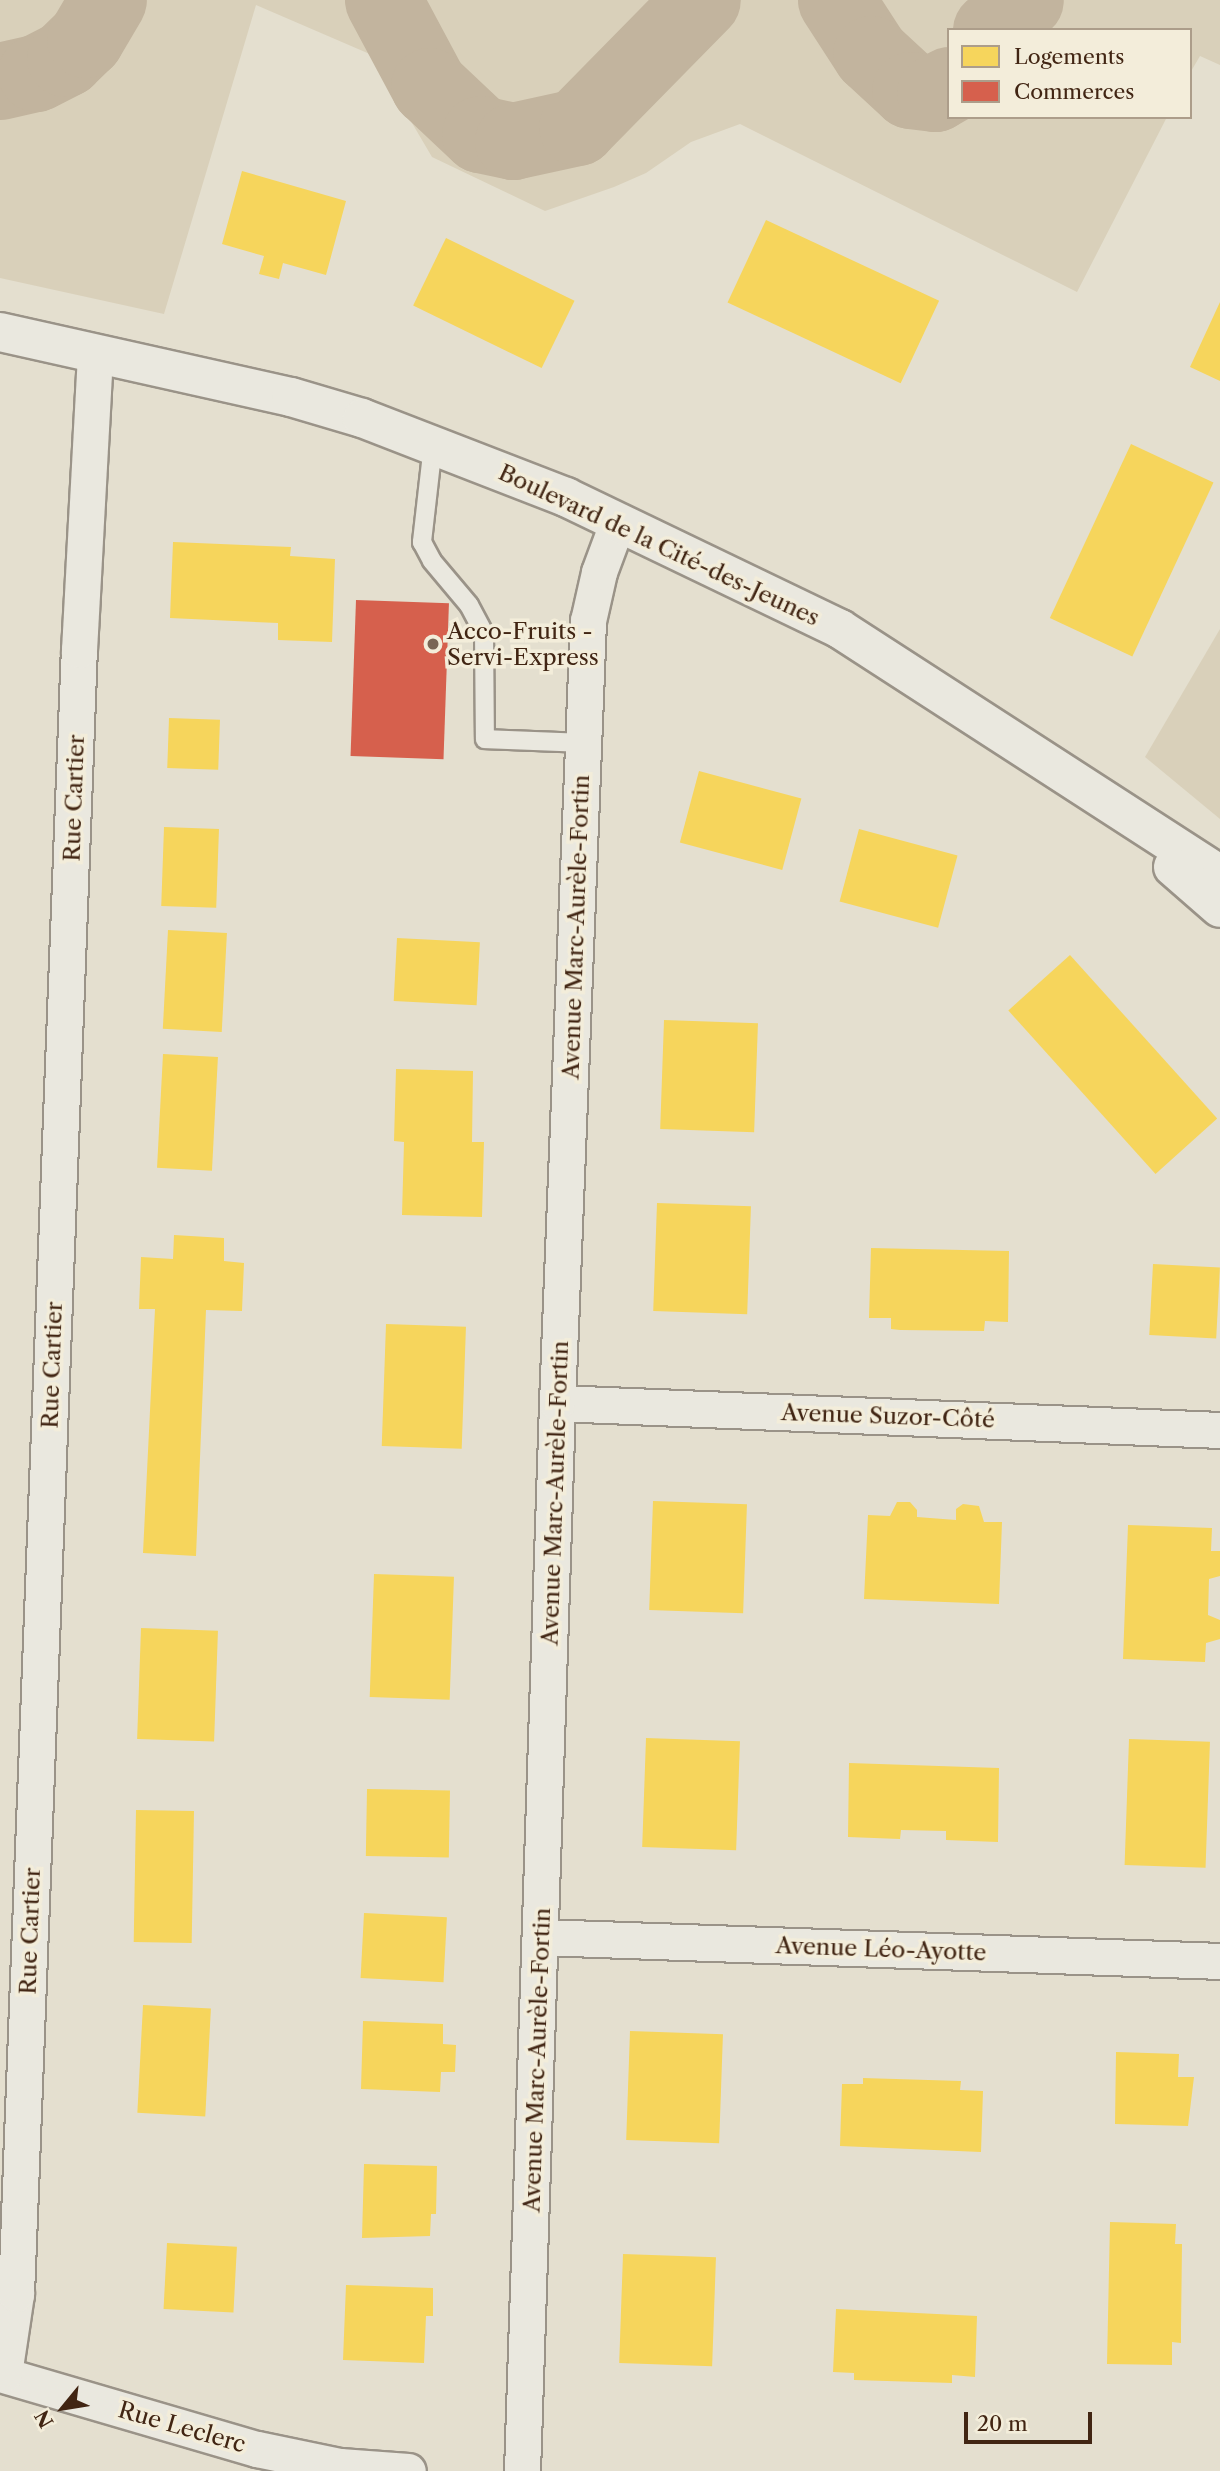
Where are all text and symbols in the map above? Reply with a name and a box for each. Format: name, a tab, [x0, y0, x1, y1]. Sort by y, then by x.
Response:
legend	[947, 28, 1192, 119]
text: Logements	[1014, 44, 1124, 69]
text: Commerces	[1014, 79, 1134, 104]
street label: Boulevard de la Cité-des-Jeunes	[494, 458, 824, 632]
place label: Acco-Fruits - Servi-Express	[447, 617, 599, 671]
marker: Acco-Fruits - Servi-Express	[425, 636, 441, 652]
street label: Rue Cartier	[58, 734, 90, 862]
street label: Avenue Marc-Aurèle-Fortin	[557, 774, 595, 1080]
street label: Rue Cartier	[36, 1301, 68, 1429]
street label: Avenue Marc-Aurèle-Fortin	[536, 1340, 574, 1646]
street label: Avenue Suzor-Côté	[781, 1398, 995, 1434]
street label: Rue Cartier	[14, 1867, 46, 1995]
street label: Avenue Marc-Aurèle-Fortin	[518, 1907, 556, 2213]
street label: Avenue Léo-Ayotte	[775, 1932, 987, 1966]
north arrow	[28, 2373, 98, 2443]
street label: Rue Leclerc	[115, 2396, 249, 2458]
scale bar	[968, 2398, 1096, 2442]
text: N	[30, 2406, 58, 2432]
text: 20 m	[977, 2411, 1028, 2436]

